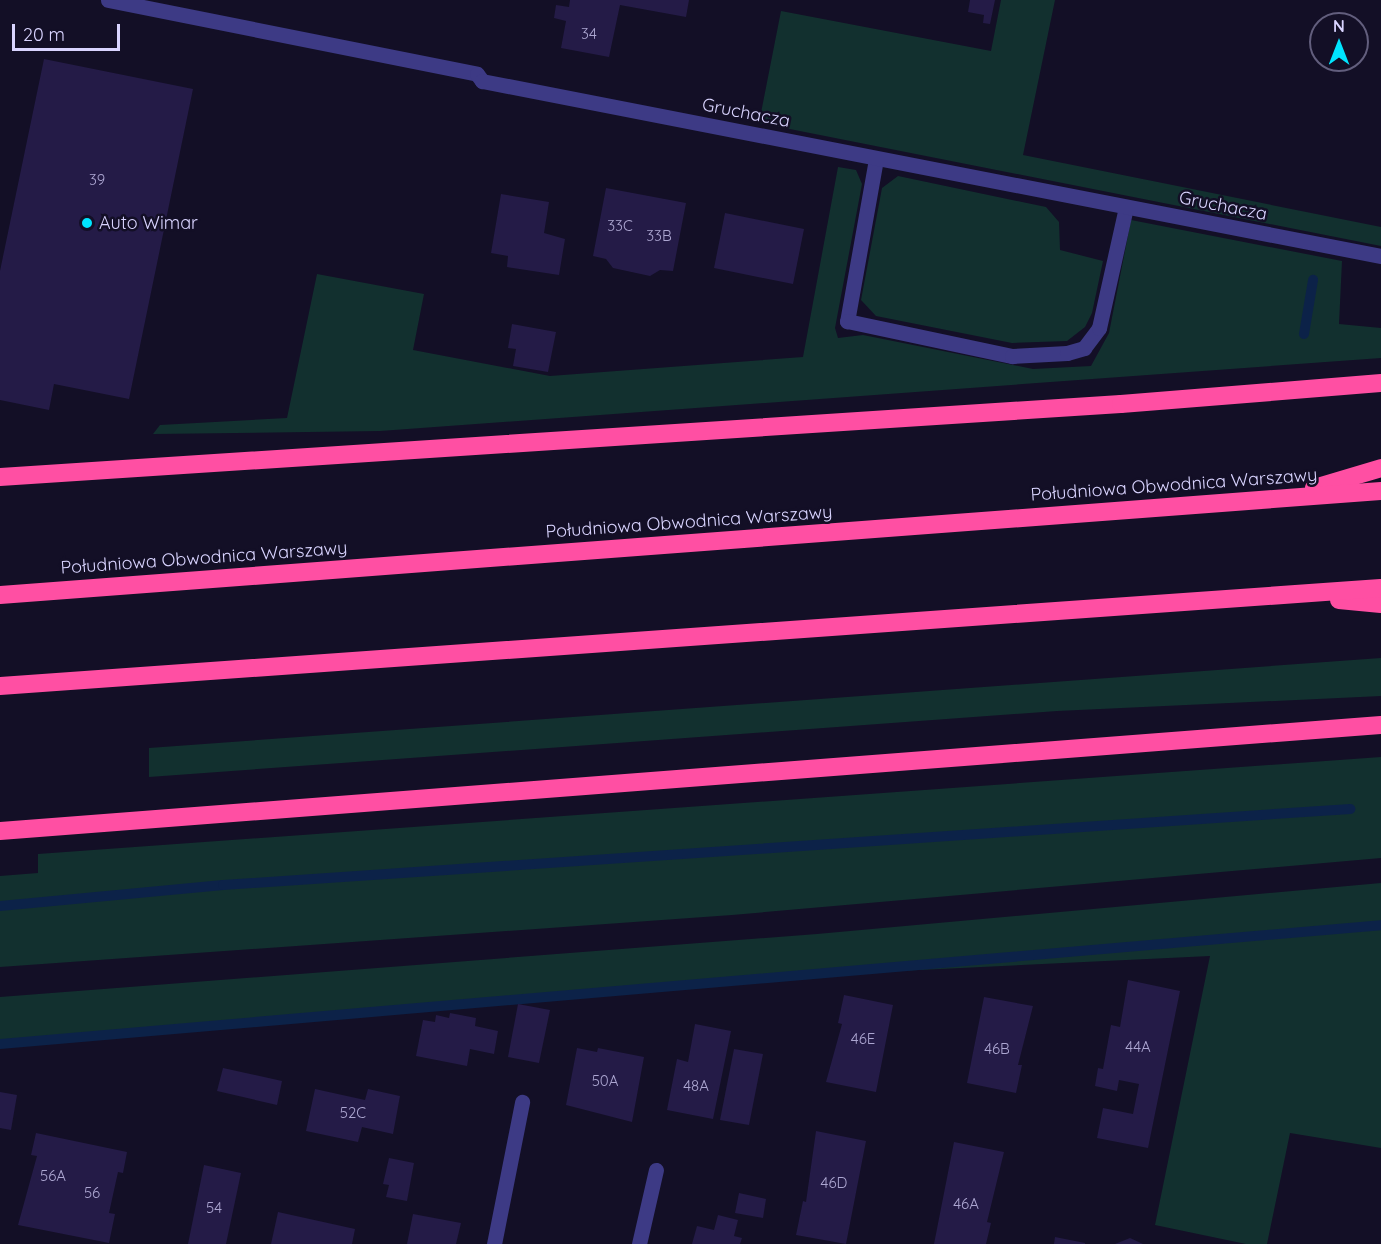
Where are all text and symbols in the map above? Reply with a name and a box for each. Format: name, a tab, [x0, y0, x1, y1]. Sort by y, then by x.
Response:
scale bar	[15, 12, 123, 50]
north arrow	[1309, 12, 1369, 72]
text: N	[1333, 16, 1345, 36]
text: 20 m	[23, 23, 65, 46]
house number: 34	[581, 25, 597, 43]
street label: Gruchacza	[700, 94, 792, 132]
house number: 39	[89, 171, 105, 189]
street label: Gruchacza	[1177, 187, 1269, 225]
place label: Auto Wimar	[99, 212, 198, 234]
marker: Auto Wimar	[80, 216, 94, 230]
house number: 33C	[607, 217, 633, 235]
house number: 33B	[646, 227, 672, 245]
street label: Południowa Obwodnica Warszawy	[1030, 464, 1318, 506]
street label: Południowa Obwodnica Warszawy	[545, 501, 833, 543]
street label: Południowa Obwodnica Warszawy	[60, 537, 348, 579]
house number: 46E	[851, 1030, 875, 1048]
house number: 44A	[1125, 1038, 1151, 1056]
house number: 46B	[984, 1040, 1010, 1058]
house number: 50A	[592, 1072, 618, 1090]
house number: 48A	[683, 1077, 709, 1095]
house number: 52C	[340, 1104, 366, 1122]
house number: 56A	[40, 1167, 66, 1185]
house number: 46D	[821, 1174, 847, 1192]
house number: 56	[84, 1184, 100, 1202]
house number: 46A	[953, 1195, 979, 1213]
house number: 54	[206, 1199, 222, 1217]

